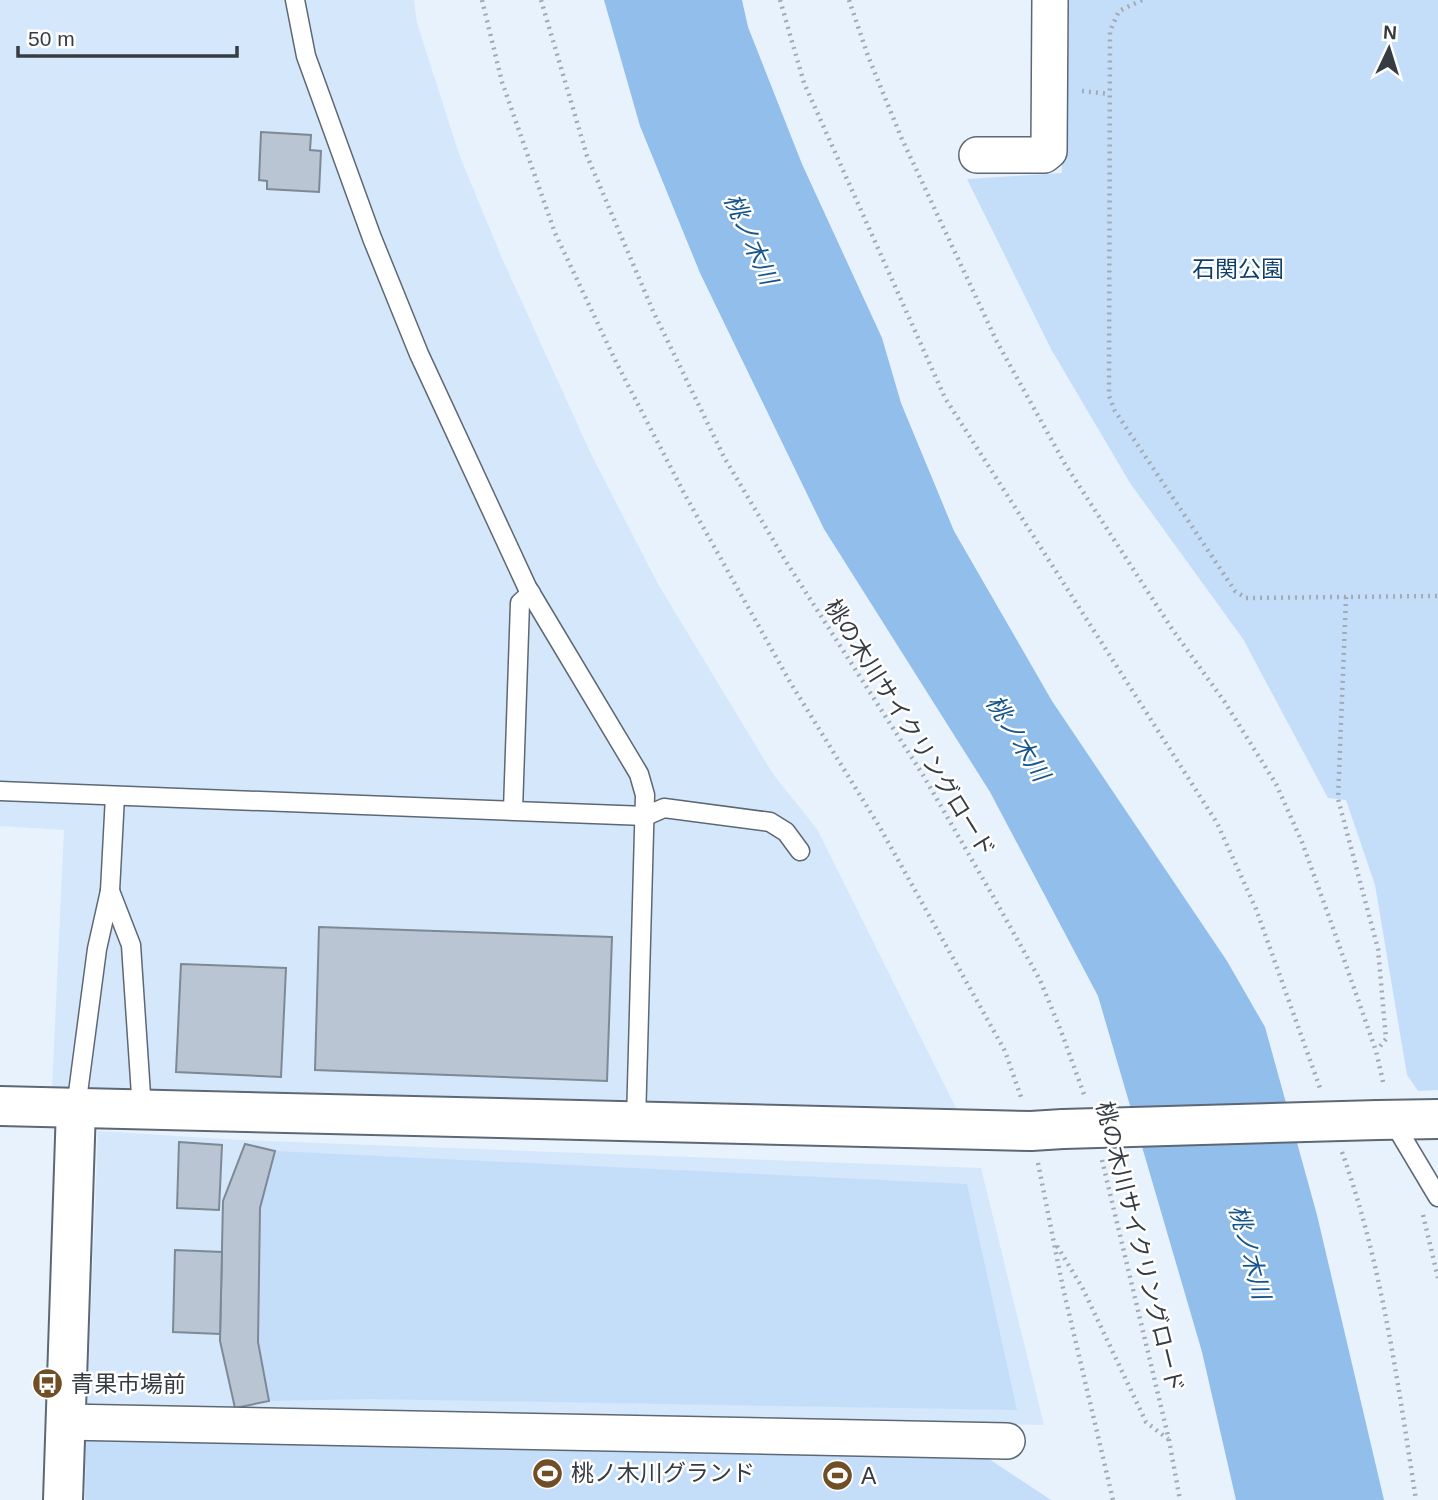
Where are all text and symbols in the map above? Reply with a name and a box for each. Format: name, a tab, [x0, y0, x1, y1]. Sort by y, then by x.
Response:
scale bar	[18, 14, 236, 58]
north arrow	[1354, 14, 1424, 84]
text: N	[1383, 22, 1398, 43]
text: 50 m	[28, 27, 75, 50]
water label: 桃ノ木川	[719, 190, 784, 291]
park label: 石関公園	[1192, 256, 1284, 282]
street label: 桃の木川サイクリングロード	[820, 595, 1000, 861]
water label: 桃ノ木川	[981, 690, 1056, 788]
street label: 桃の木川サイクリングロード	[1091, 1099, 1189, 1395]
water label: 桃ノ木川	[1225, 1202, 1276, 1305]
bus stop icon: 青果市場前	[31, 1367, 65, 1401]
place label: 青果市場前	[71, 1371, 186, 1397]
sports icon: 桃ノ木川グランド	[531, 1456, 565, 1490]
sports icon: A	[821, 1459, 855, 1493]
place label: 桃ノ木川グランド	[571, 1460, 755, 1486]
place label: A	[861, 1463, 877, 1489]

